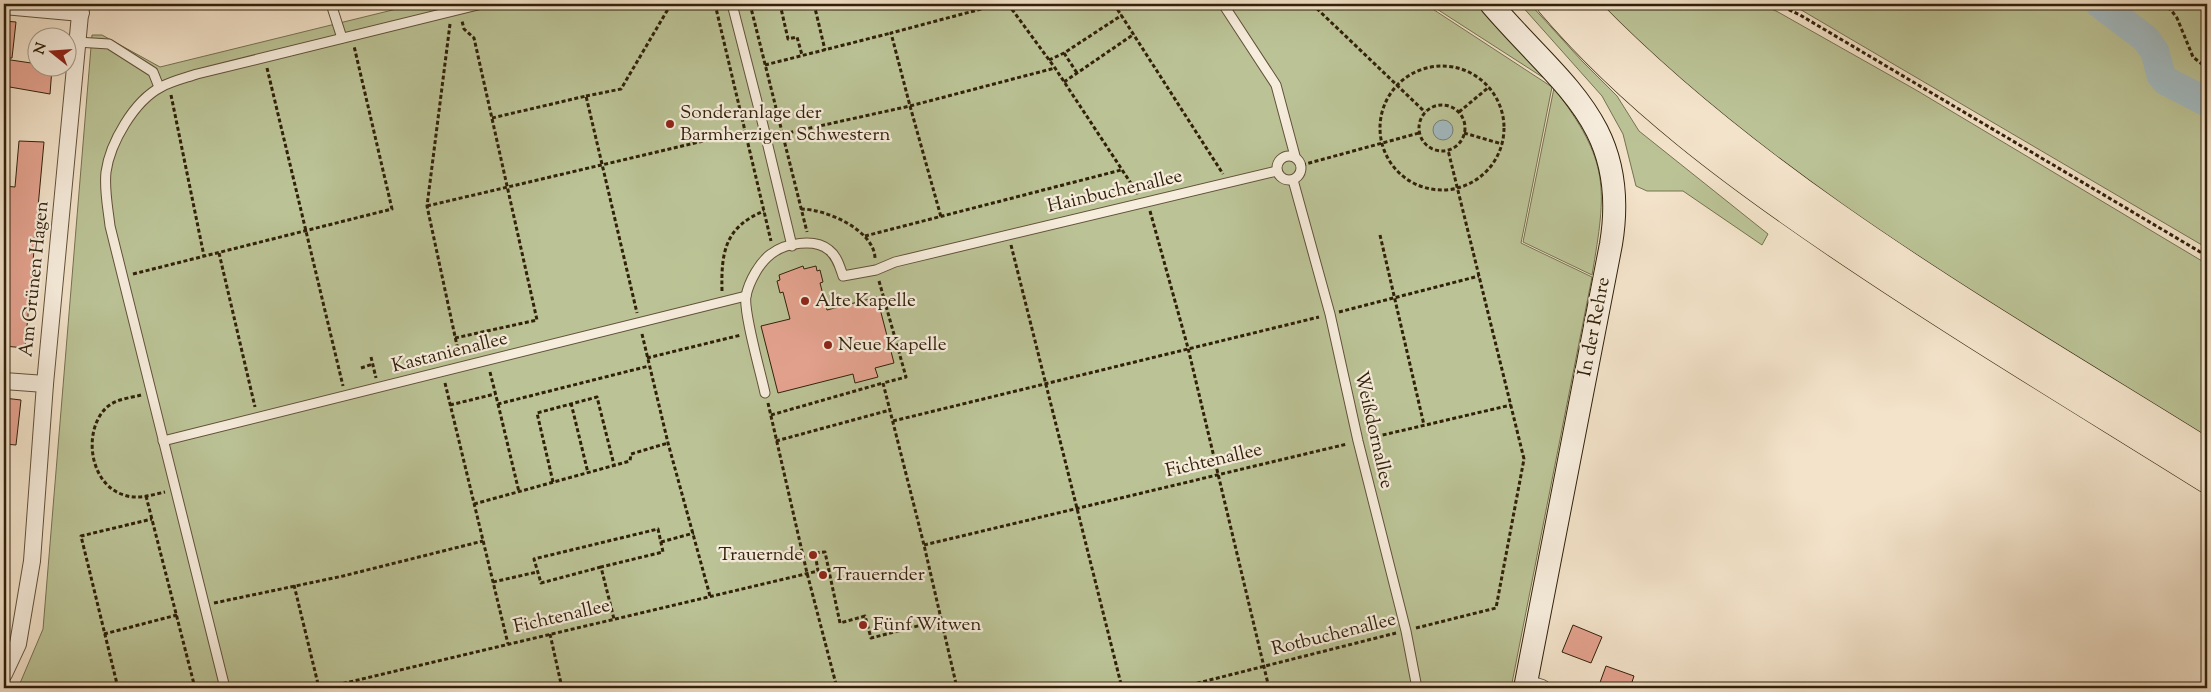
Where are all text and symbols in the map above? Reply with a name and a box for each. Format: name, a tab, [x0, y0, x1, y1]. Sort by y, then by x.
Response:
north arrow	[28, 28, 78, 78]
text: N	[30, 41, 53, 57]
place label: Sonderanlage der Barmherzigen Schwestern	[680, 100, 891, 149]
marker: Sonderanlage der Barmherzigen Schwestern	[664, 118, 676, 130]
street label: Hainbuchenallee	[1045, 163, 1185, 221]
street label: Am Grünen Hagen	[13, 200, 57, 358]
street label: In der Rehre	[1572, 275, 1618, 379]
place label: Alte Kapelle	[815, 288, 916, 315]
marker: Alte Kapelle	[799, 295, 811, 307]
street label: Kastanienallee	[389, 326, 511, 380]
place label: Neue Kapelle	[838, 332, 947, 359]
marker: Neue Kapelle	[822, 339, 834, 351]
street label: Weißdornallee	[1346, 369, 1400, 491]
street label: Fichtenallee	[1163, 437, 1265, 485]
place label: Trauernde	[718, 542, 803, 569]
marker: Trauernde	[807, 549, 819, 561]
place label: Trauernder	[833, 562, 925, 589]
marker: Trauernder	[817, 569, 829, 581]
street label: Fichtenallee	[511, 593, 613, 641]
street label: Rotbuchenallee	[1269, 606, 1399, 664]
place label: Fünf Witwen	[873, 612, 982, 639]
marker: Fünf Witwen	[857, 619, 869, 631]

